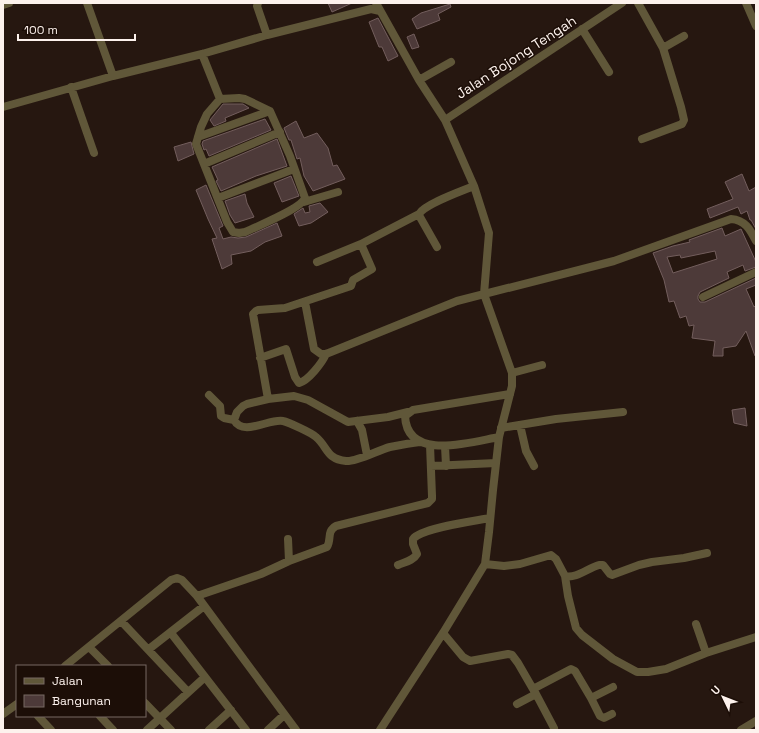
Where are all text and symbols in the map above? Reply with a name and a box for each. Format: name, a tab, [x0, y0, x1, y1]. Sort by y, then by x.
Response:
street label: Jalan Bojong Tengah	[452, 11, 580, 103]
scale bar	[18, 16, 135, 42]
text: 100 m	[24, 22, 58, 38]
legend	[16, 665, 146, 717]
text: Jalan	[52, 673, 83, 689]
north arrow	[703, 677, 743, 717]
text: U	[708, 683, 723, 698]
text: Bangunan	[52, 693, 111, 709]

